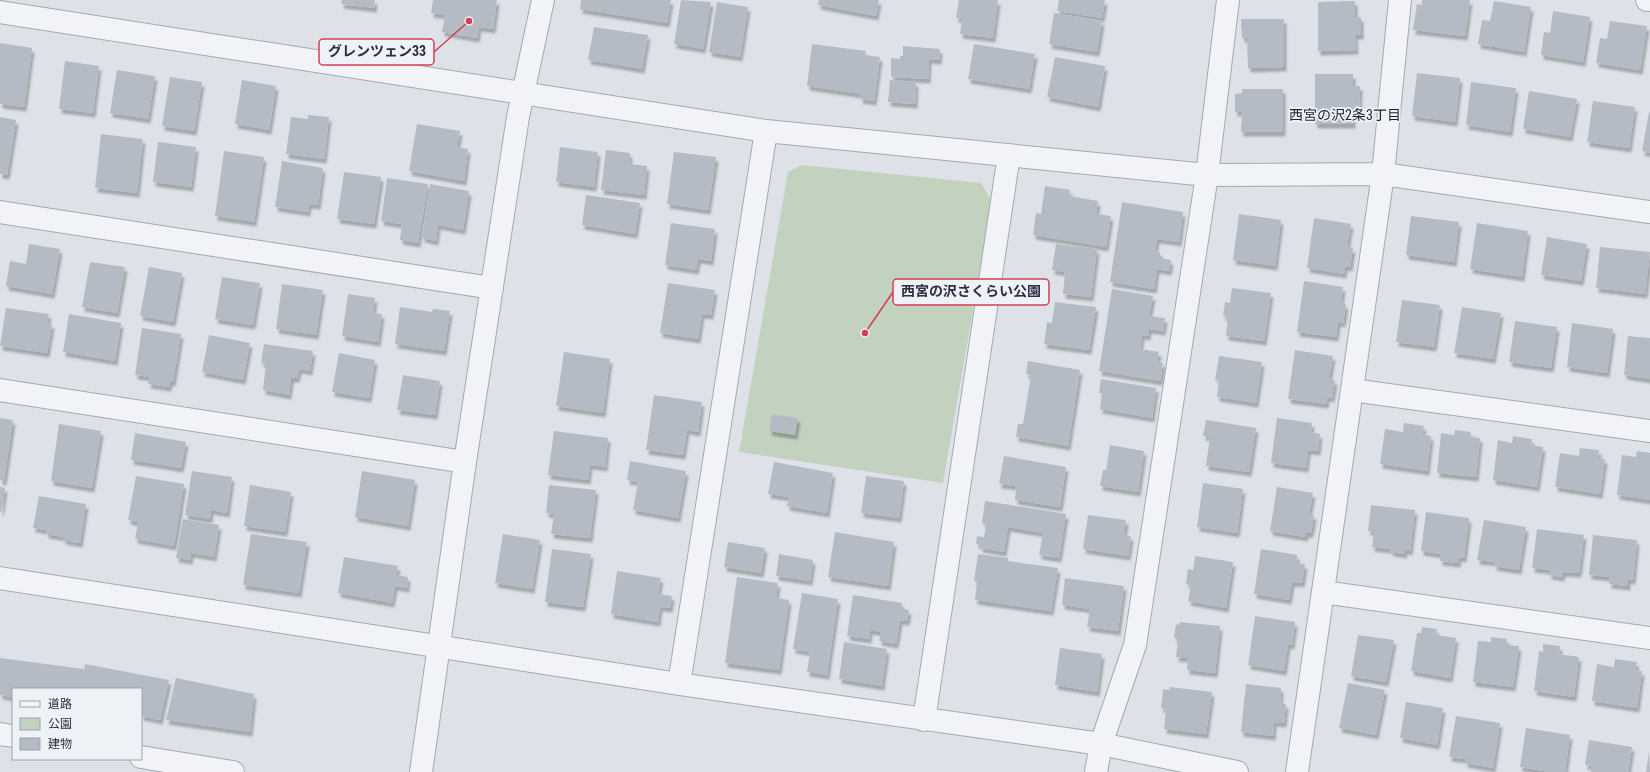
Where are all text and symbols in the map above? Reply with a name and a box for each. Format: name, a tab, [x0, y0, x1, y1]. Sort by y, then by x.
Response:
callout: グレンツェン33	[319, 39, 434, 65]
text: グレンツェン33	[328, 43, 426, 59]
district label: 西宮の沢2条3丁目	[1289, 107, 1401, 123]
callout: 西宮の沢さくらい公園	[893, 279, 1049, 305]
text: 西宮の沢さくらい公園	[901, 283, 1041, 299]
legend	[12, 688, 142, 760]
text: 道路	[48, 697, 72, 711]
text: 公園	[48, 717, 72, 731]
text: 建物	[48, 737, 72, 751]

